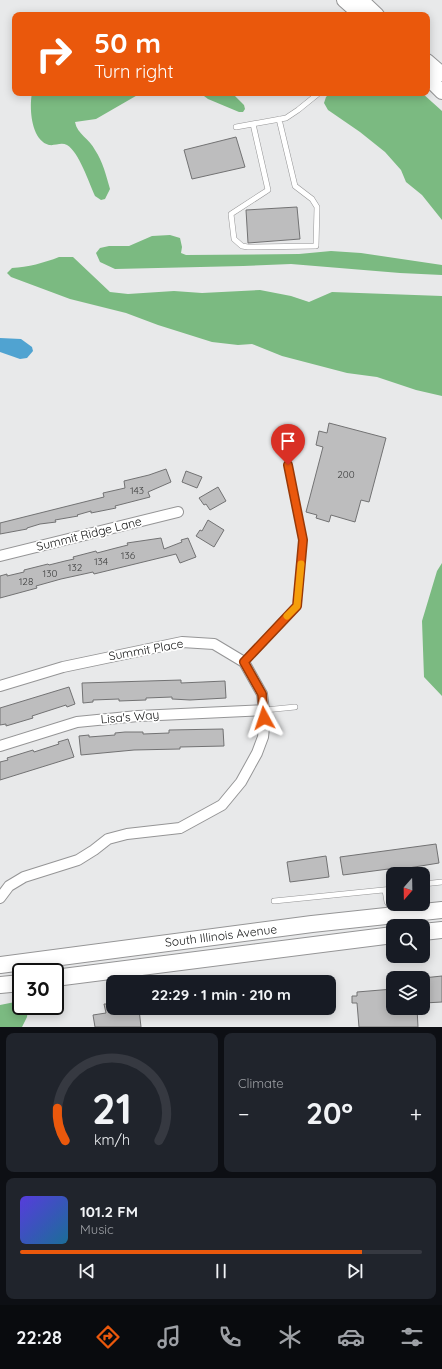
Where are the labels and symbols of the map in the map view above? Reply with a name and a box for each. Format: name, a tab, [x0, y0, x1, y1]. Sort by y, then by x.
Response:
pin	[271, 424, 305, 465]
house number: 200	[337, 468, 355, 481]
house number: 143	[130, 484, 144, 497]
street label: Summit Ridge Lane	[35, 513, 143, 554]
house number: 136	[121, 549, 136, 562]
house number: 134	[94, 555, 108, 568]
house number: 132	[68, 561, 83, 574]
house number: 130	[43, 567, 57, 580]
house number: 128	[19, 575, 33, 588]
street label: Summit Place	[107, 636, 185, 663]
position arrow	[243, 697, 285, 739]
street label: Lisa's Way	[100, 706, 160, 727]
north arrow	[386, 867, 430, 911]
street label: South Illinois Avenue	[164, 921, 278, 950]
speed limit sign: 30	[12, 963, 64, 1015]

